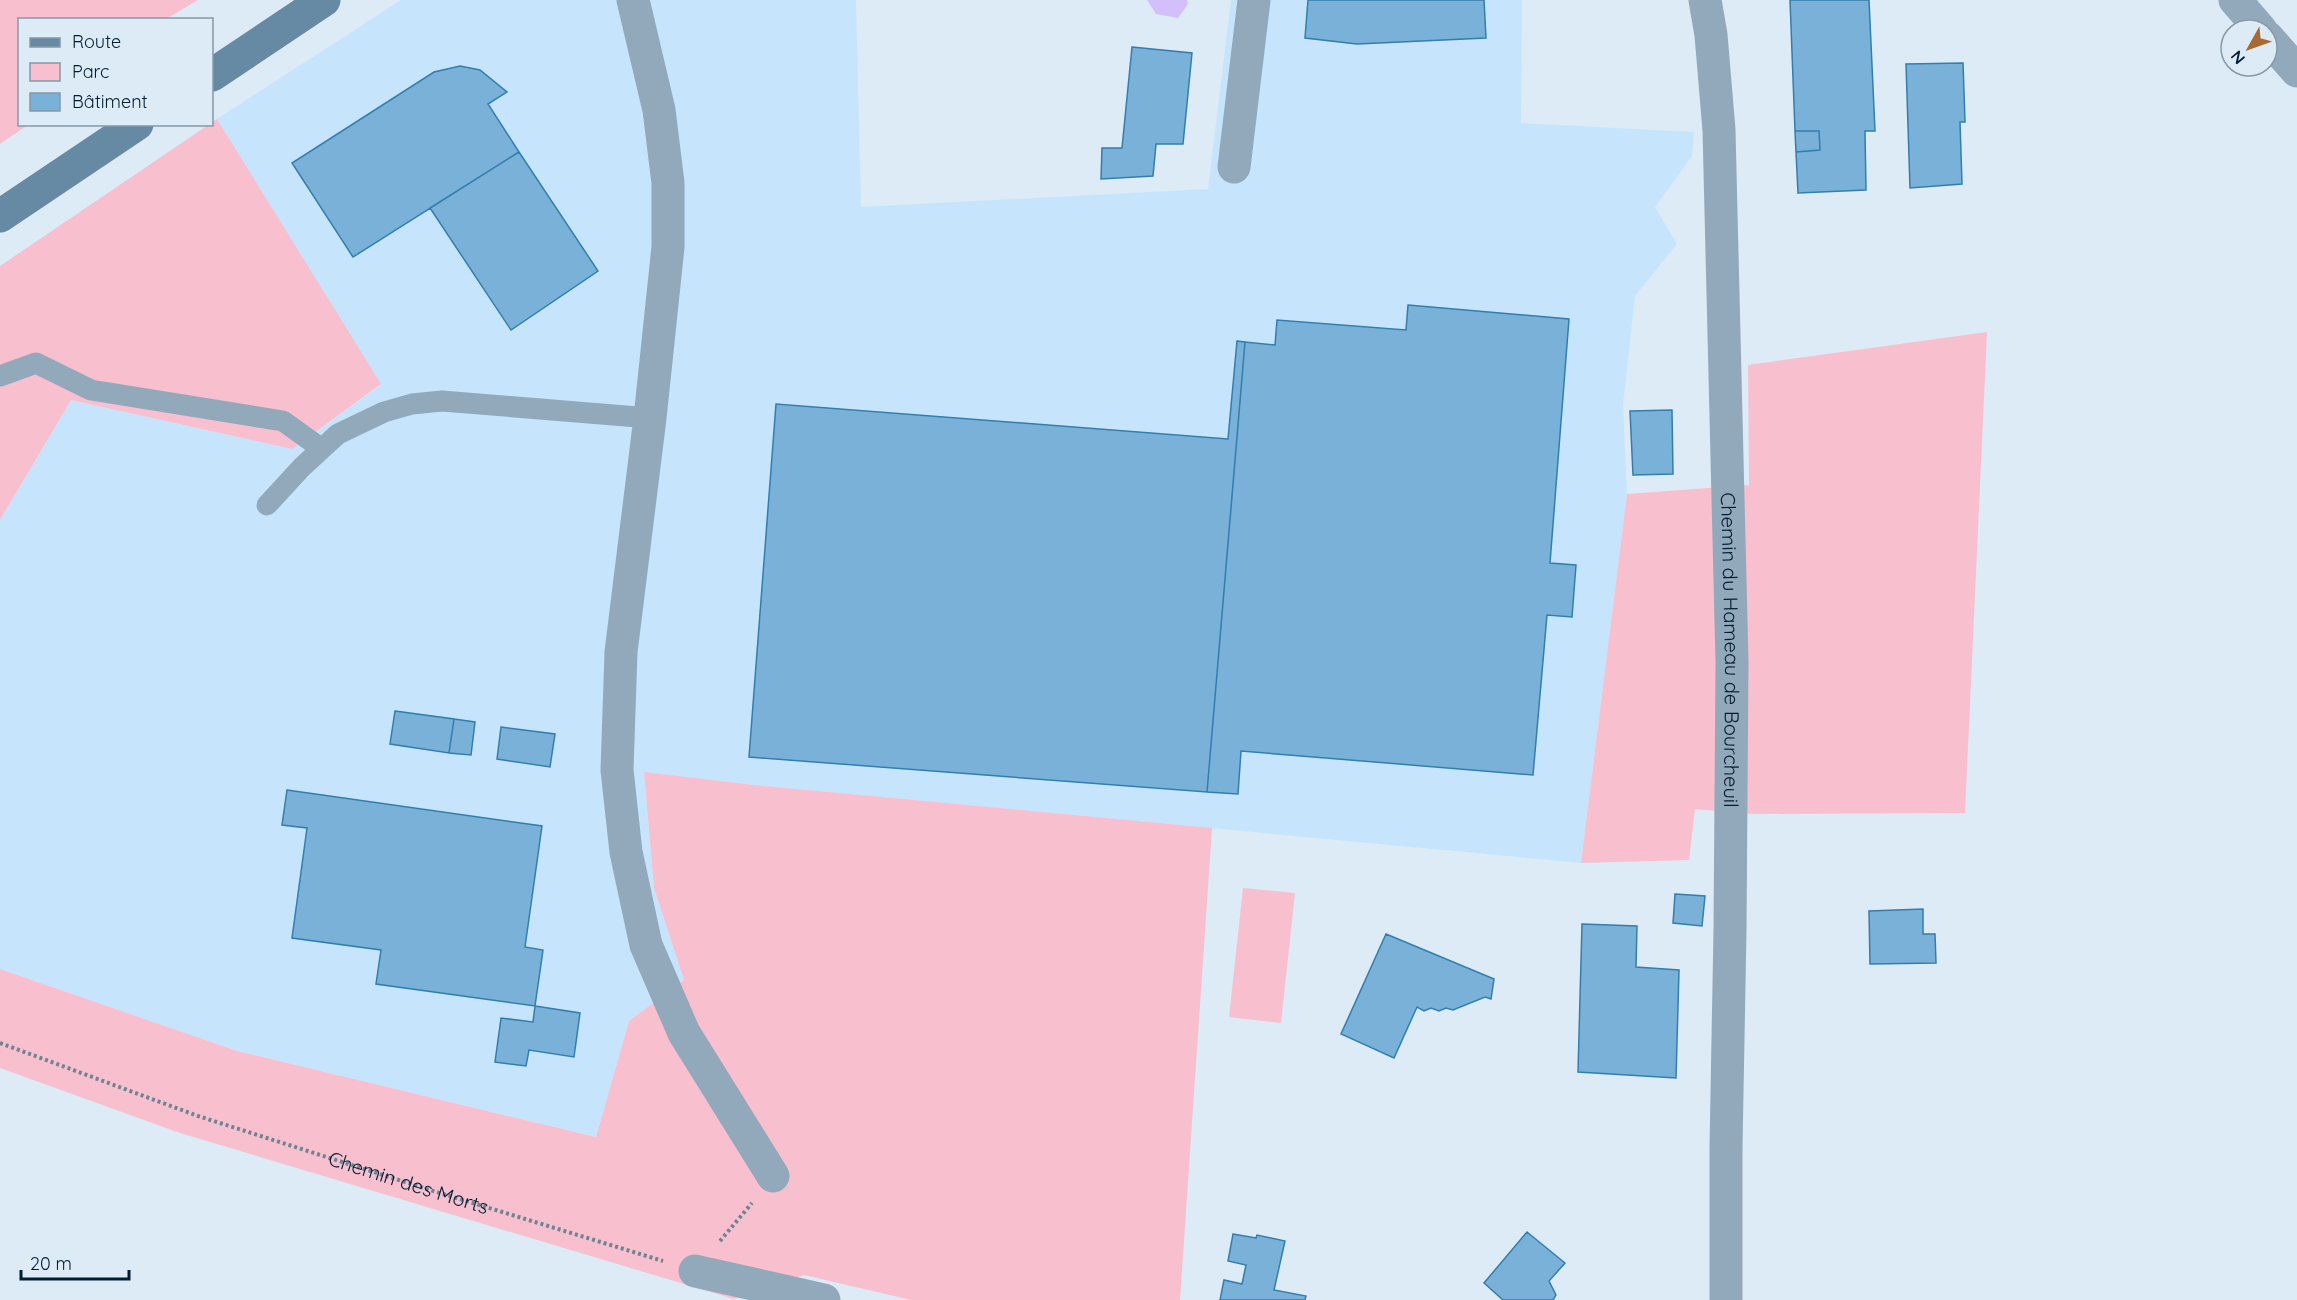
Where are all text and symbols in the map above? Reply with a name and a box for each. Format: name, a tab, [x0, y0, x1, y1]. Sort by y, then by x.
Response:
legend	[18, 18, 213, 126]
north arrow	[2219, 18, 2279, 78]
text: Route	[72, 30, 121, 53]
text: N	[2226, 47, 2249, 69]
text: Parc	[72, 60, 109, 83]
text: Bâtiment	[72, 90, 148, 113]
street label: Chemin du Hameau de Bourcheuil	[1716, 492, 1745, 808]
street label: Chemin des Morts	[326, 1145, 492, 1219]
scale bar	[21, 1243, 129, 1281]
text: 20 m	[30, 1252, 72, 1275]

